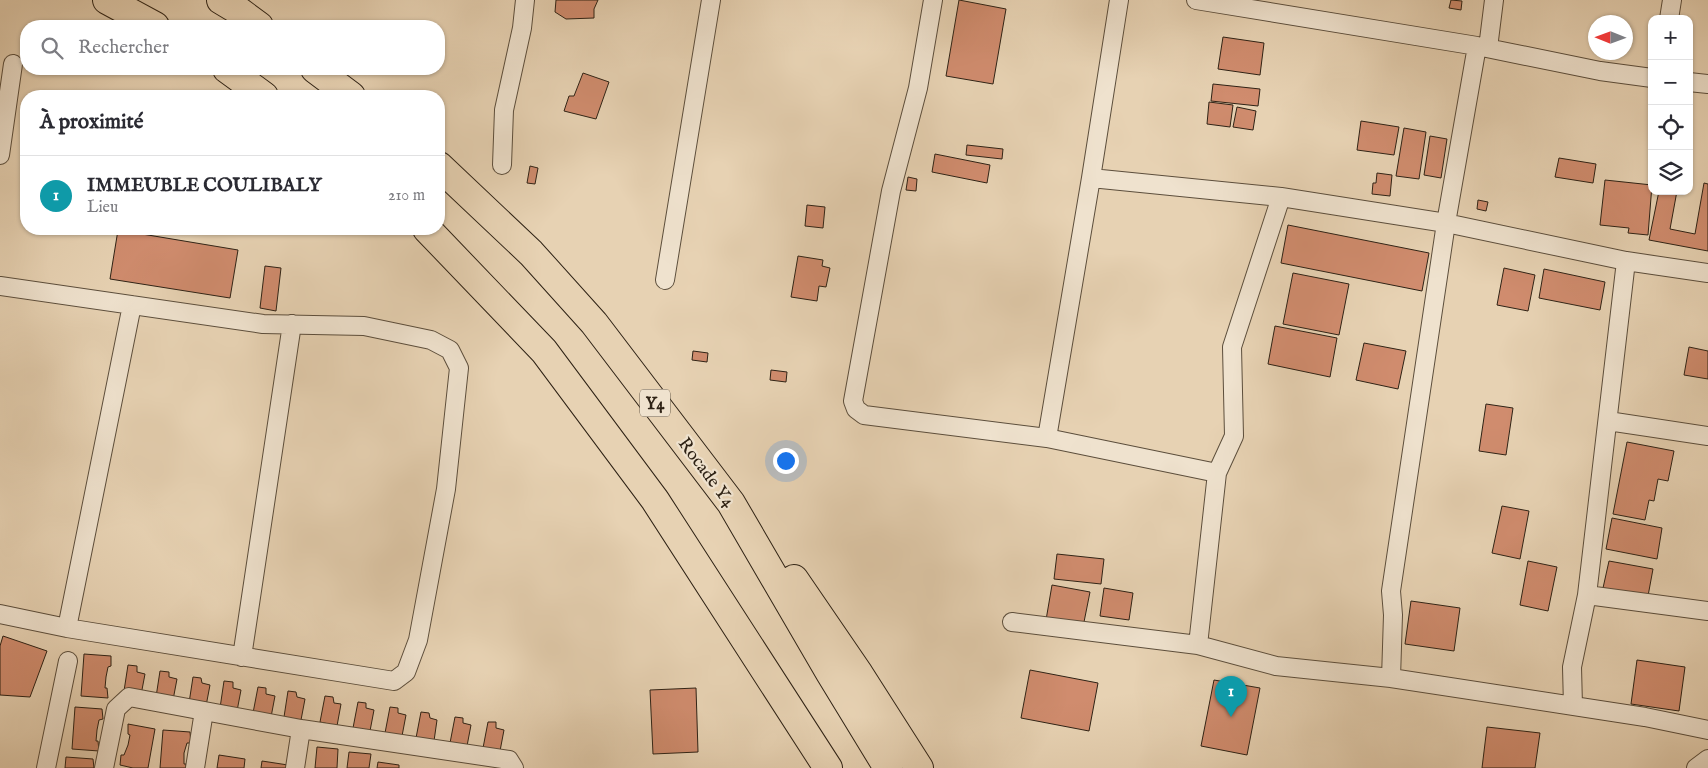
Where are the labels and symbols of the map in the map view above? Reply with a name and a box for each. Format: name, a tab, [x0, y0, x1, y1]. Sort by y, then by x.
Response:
north arrow	[1588, 15, 1633, 60]
road number: Y4	[640, 389, 670, 416]
street label: Rocade Y4	[672, 433, 740, 513]
your location	[773, 448, 799, 474]
pin: 1	[1215, 676, 1247, 717]

